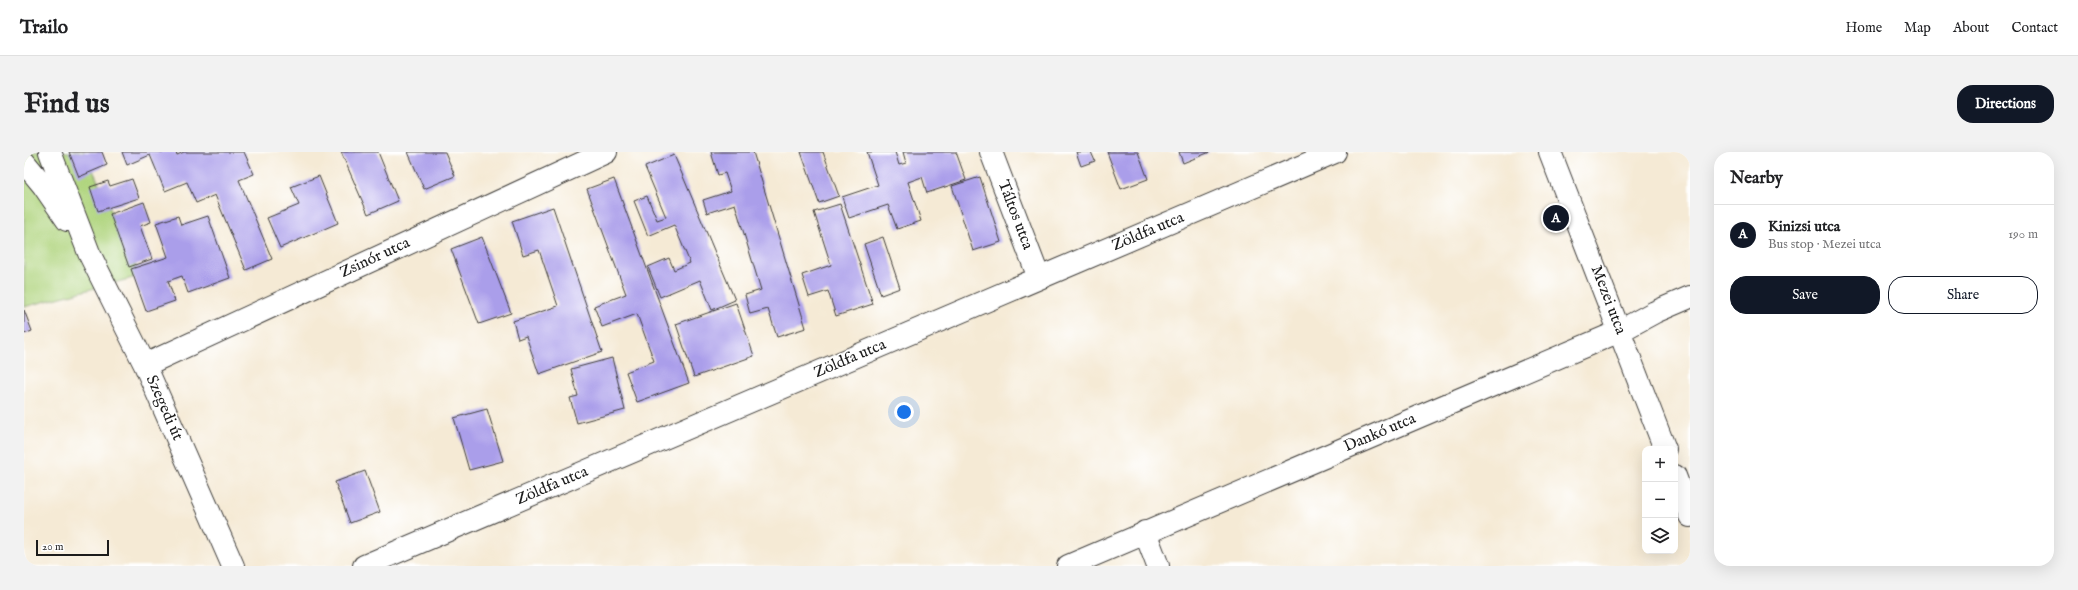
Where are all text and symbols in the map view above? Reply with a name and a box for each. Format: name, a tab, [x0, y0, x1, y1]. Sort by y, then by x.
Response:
text: Trailo	[20, 16, 68, 40]
text: Home	[1846, 19, 1882, 37]
text: Map	[1904, 19, 1931, 37]
text: About	[1953, 19, 1989, 37]
text: Contact	[2011, 19, 2058, 37]
button: Directions	[1957, 85, 2054, 123]
text: Find us	[24, 87, 110, 122]
text: Nearby	[1730, 168, 1783, 189]
street label: Táltos utca	[993, 177, 1037, 253]
pin: A	[1543, 203, 1569, 233]
street label: Zöldfa utca	[1109, 208, 1187, 256]
text: Kinizsi utca	[1768, 217, 1840, 236]
text: A	[1739, 226, 1747, 243]
text: 190 m	[2008, 226, 2038, 243]
street label: Zsinór utca	[337, 233, 413, 283]
text: Bus stop · Mezei utca	[1768, 236, 1881, 253]
street label: Mezei utca	[1586, 263, 1630, 337]
button: Save	[1730, 276, 1880, 314]
button: Share	[1888, 276, 2038, 314]
street label: Zöldfa utca	[811, 335, 889, 383]
street label: Szegedi út	[141, 372, 187, 444]
your location	[894, 402, 914, 422]
street label: Dankó utca	[1341, 409, 1419, 457]
map controls	[1642, 446, 1678, 554]
button: +	[1642, 446, 1678, 482]
street label: Zöldfa utca	[513, 462, 591, 510]
button: −	[1642, 482, 1678, 518]
button: layers	[1642, 518, 1678, 554]
scale bar	[36, 538, 109, 557]
text: 20 m	[42, 540, 63, 554]

